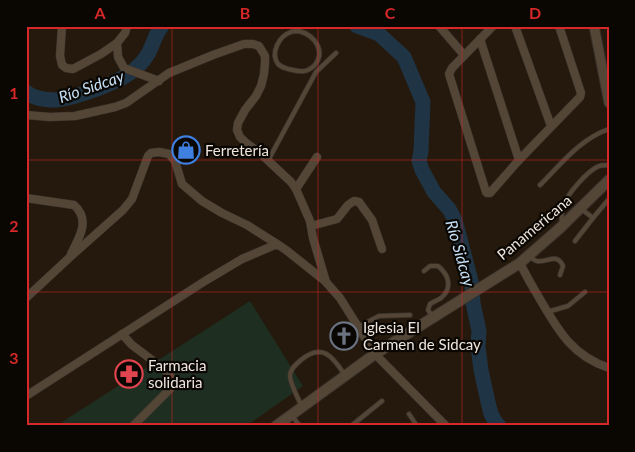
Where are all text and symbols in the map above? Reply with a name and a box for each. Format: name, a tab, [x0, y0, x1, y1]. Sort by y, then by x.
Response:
text: A	[93, 3, 106, 22]
text: B	[240, 3, 250, 22]
text: C	[385, 3, 396, 22]
text: D	[529, 3, 541, 22]
water label: Río Sidcay	[56, 66, 127, 106]
text: 1	[9, 83, 19, 102]
shop icon: Ferretería	[171, 135, 201, 165]
place label: Ferretería	[205, 141, 269, 159]
street label: Panamericana	[493, 191, 575, 263]
text: 2	[9, 216, 19, 235]
water label: Río Sidcay	[442, 218, 480, 289]
place label: Iglesia El Carmen de Sidcay	[363, 318, 481, 353]
church icon: Iglesia El Carmen de Sidcay	[329, 321, 359, 351]
text: 3	[9, 348, 19, 367]
place label: Farmacia solidaria	[148, 356, 206, 391]
pharmacy icon: Farmacia solidaria	[114, 359, 144, 389]

